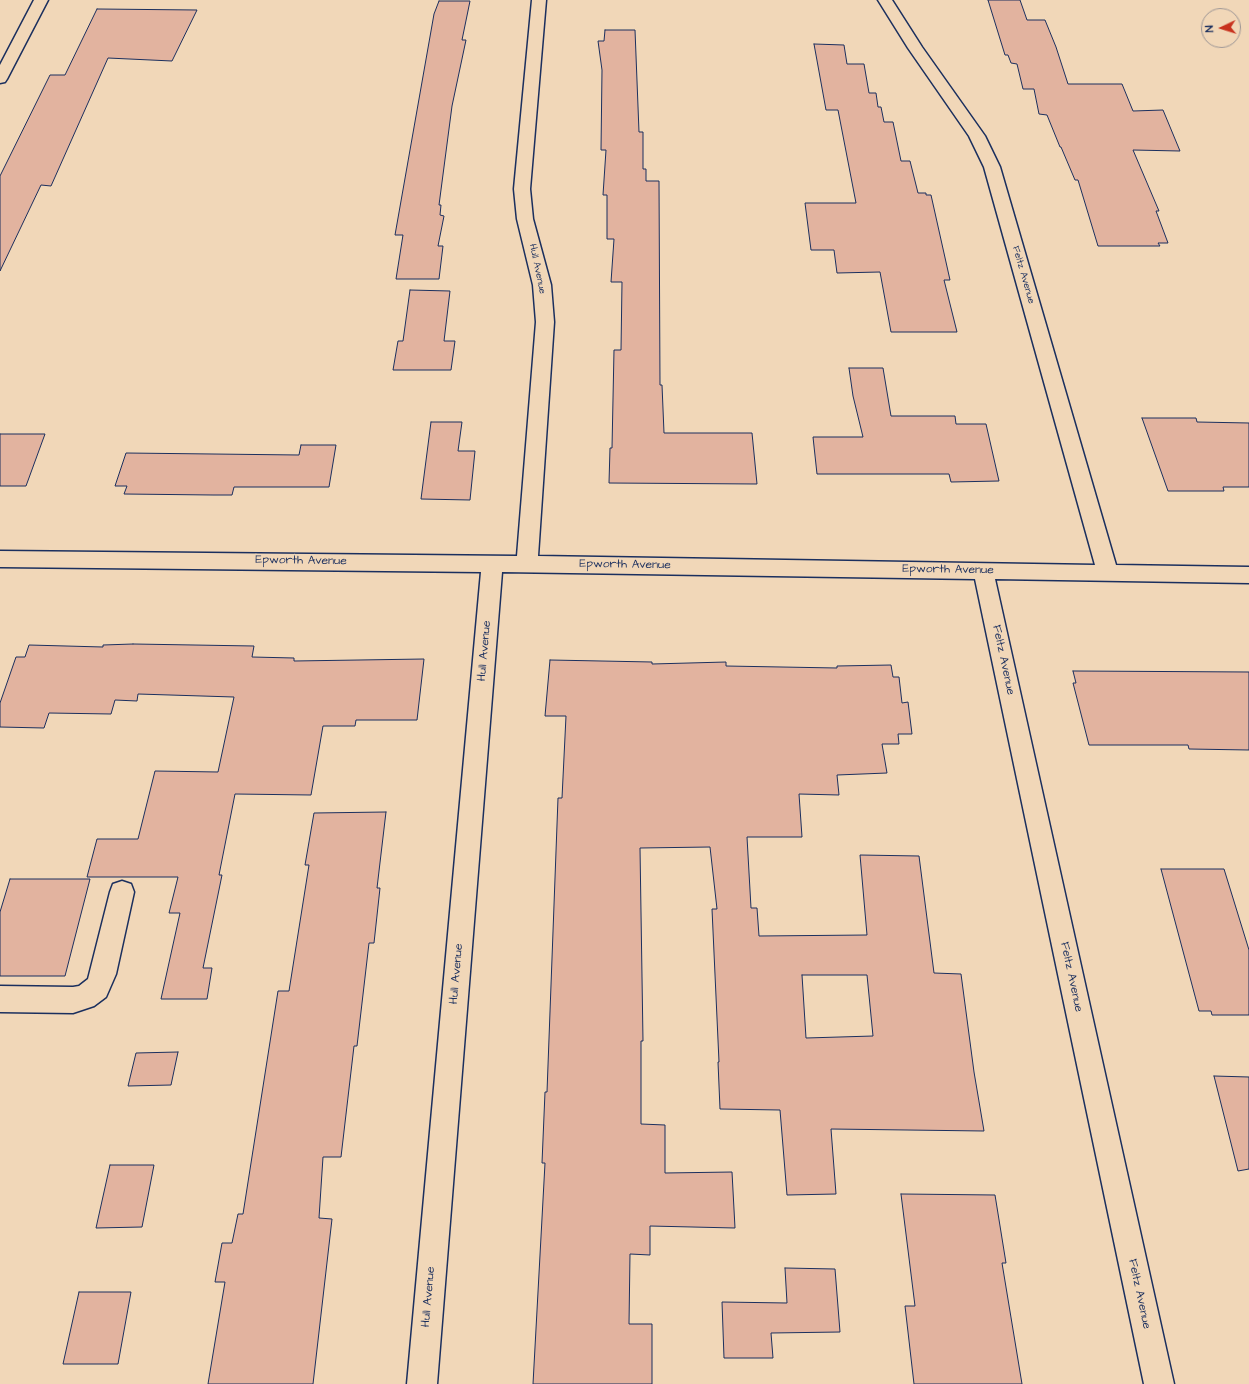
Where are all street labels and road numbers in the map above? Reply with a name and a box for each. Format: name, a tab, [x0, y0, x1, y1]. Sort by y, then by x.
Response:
street label: Hull Avenue	[526, 243, 548, 295]
street label: Feltz Avenue	[1009, 245, 1037, 305]
street label: Epworth Avenue	[255, 553, 347, 569]
street label: Epworth Avenue	[579, 557, 671, 573]
street label: Epworth Avenue	[902, 562, 994, 578]
street label: Hull Avenue	[475, 620, 495, 682]
street label: Feltz Avenue	[989, 624, 1017, 696]
street label: Feltz Avenue	[1057, 941, 1085, 1013]
street label: Hull Avenue	[447, 943, 467, 1005]
street label: Feltz Avenue	[1125, 1258, 1153, 1330]
street label: Hull Avenue	[419, 1266, 439, 1328]

